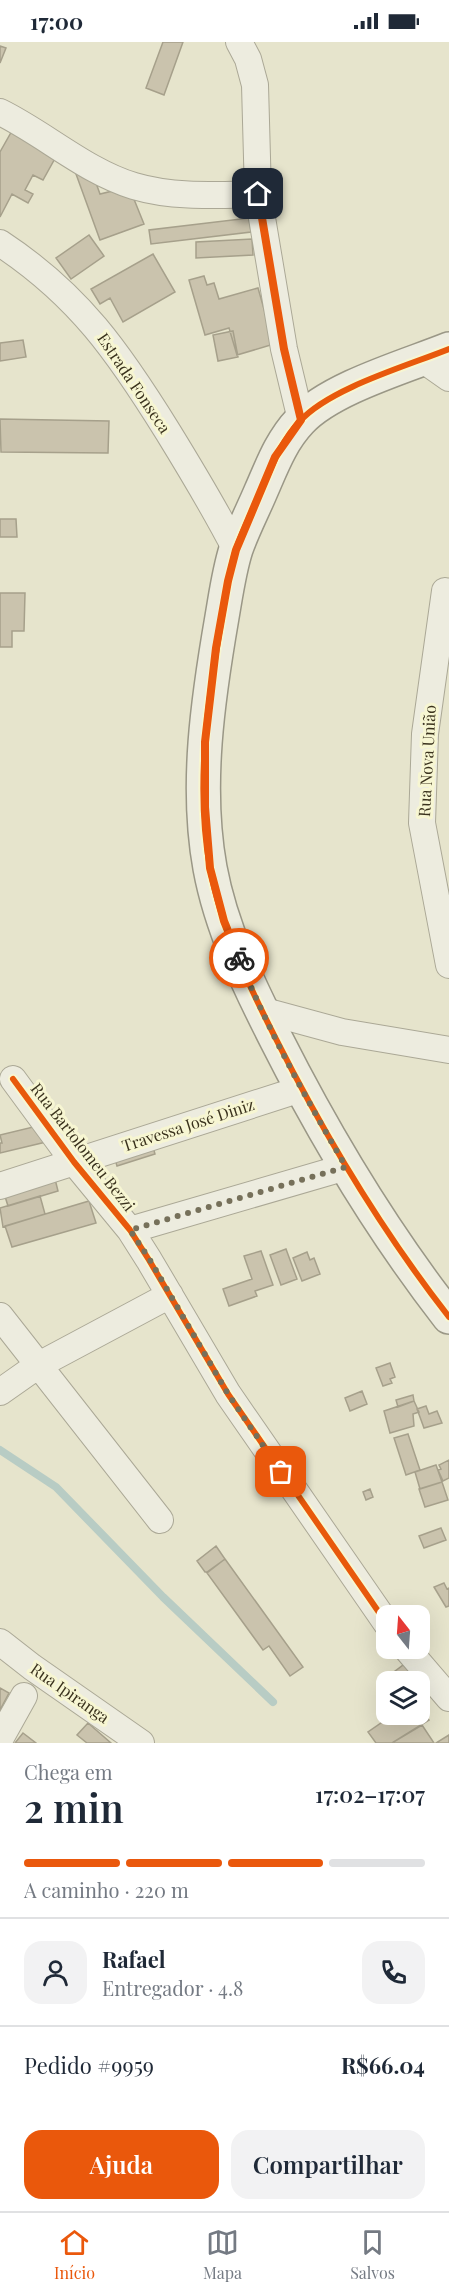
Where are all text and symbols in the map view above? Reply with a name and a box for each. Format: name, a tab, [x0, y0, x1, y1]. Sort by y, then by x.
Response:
text: 17:00	[30, 6, 83, 36]
pin	[232, 168, 283, 219]
icon: home	[241, 177, 274, 210]
street label: Estrada Fonseca	[93, 328, 176, 437]
street label: Rua Nova União	[413, 704, 440, 818]
courier	[209, 928, 269, 988]
icon: bike	[223, 942, 256, 975]
street label: Rua Bartolomeu Bezzi	[27, 1078, 140, 1215]
street label: Travessa José Diniz	[119, 1093, 257, 1156]
pin	[255, 1446, 306, 1497]
icon: bag	[264, 1455, 297, 1488]
north arrow	[376, 1605, 430, 1659]
map controls	[376, 1605, 430, 1725]
street label: Rua Ipiranga	[27, 1658, 114, 1727]
button: layers	[376, 1671, 430, 1725]
text: Chega em	[24, 1758, 113, 1785]
text: 17:02–17:07	[315, 1779, 425, 1809]
text: 2 min	[24, 1781, 124, 1833]
text: A caminho · 220 m	[24, 1876, 189, 1903]
button: person	[24, 1941, 87, 2004]
button: phone	[362, 1941, 425, 2004]
text: Rafael	[102, 1944, 166, 1974]
text: Entregador · 4.8	[102, 1974, 243, 2001]
text: Pedido #9959	[24, 2050, 154, 2080]
text: R$66.04	[341, 2050, 425, 2080]
button: Ajuda	[24, 2130, 219, 2199]
button: Compartilhar	[231, 2130, 425, 2199]
tab: Início	[54, 2226, 95, 2283]
tab: Mapa	[203, 2226, 242, 2283]
tab: Salvos	[350, 2226, 395, 2283]

